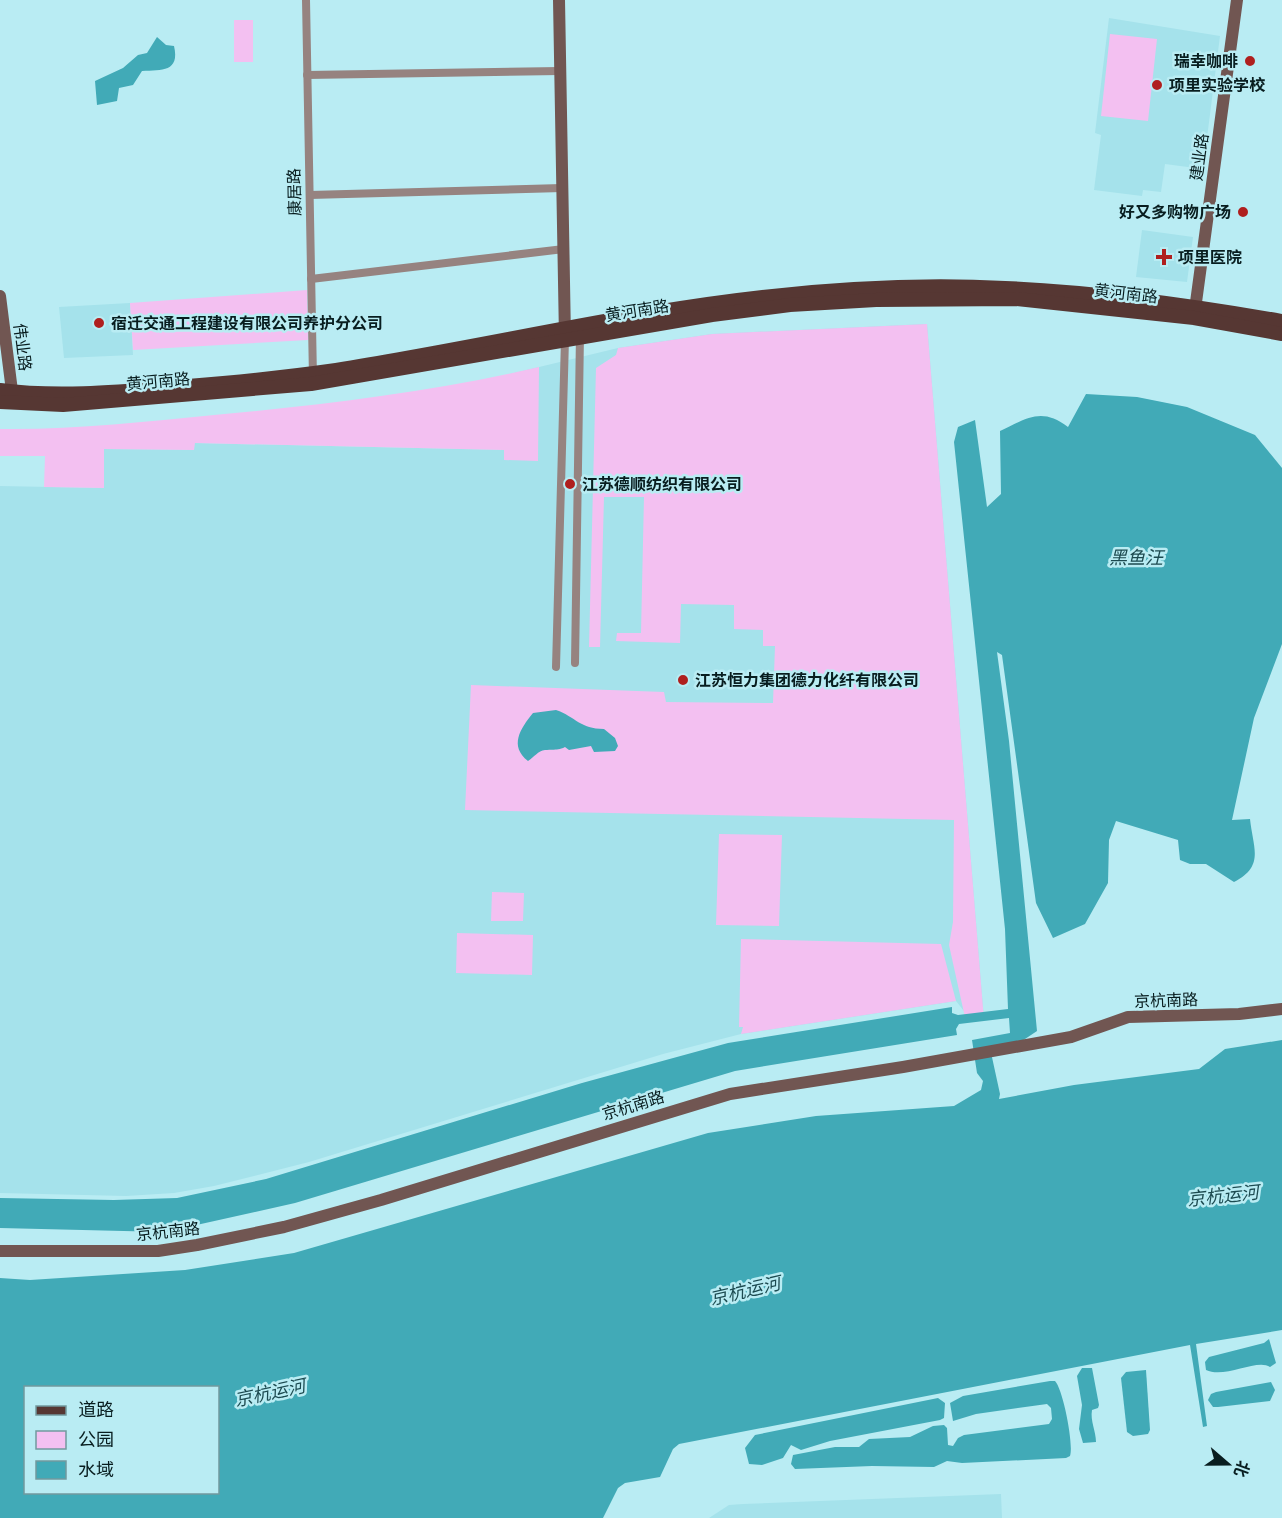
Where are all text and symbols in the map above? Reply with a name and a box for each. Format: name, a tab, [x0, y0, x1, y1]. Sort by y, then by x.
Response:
place label: 瑞幸咖啡	[1174, 51, 1238, 71]
marker: 瑞幸咖啡	[1243, 54, 1257, 68]
place label: 项里实验学校	[1169, 75, 1266, 95]
marker: 项里实验学校	[1150, 78, 1164, 92]
street label: 建业路	[1186, 132, 1212, 182]
street label: 康居路	[284, 168, 304, 216]
place label: 好又多购物广场	[1119, 202, 1231, 222]
marker: 好又多购物广场	[1236, 205, 1250, 219]
place label: 项里医院	[1178, 247, 1242, 267]
marker: 项里医院	[1155, 248, 1173, 266]
street label: 黄河南路	[1093, 280, 1159, 306]
street label: 黄河南路	[604, 295, 670, 325]
place label: 宿迁交通工程建设有限公司养护分公司	[111, 313, 383, 333]
marker: 宿迁交通工程建设有限公司养护分公司	[92, 316, 106, 330]
street label: 伟业路	[10, 322, 36, 372]
street label: 黄河南路	[125, 368, 191, 394]
place label: 江苏德顺纺织有限公司	[582, 474, 742, 494]
marker: 江苏德顺纺织有限公司	[563, 477, 577, 491]
water label: 黑鱼汪	[1109, 547, 1166, 569]
place label: 江苏恒力集团德力化纤有限公司	[695, 670, 919, 690]
marker: 江苏恒力集团德力化纤有限公司	[676, 673, 690, 687]
street label: 京杭南路	[1134, 989, 1198, 1011]
street label: 京杭南路	[599, 1086, 667, 1124]
water label: 京杭运河	[1186, 1181, 1263, 1211]
street label: 京杭南路	[135, 1218, 201, 1244]
water label: 京杭运河	[707, 1272, 785, 1310]
water label: 京杭运河	[232, 1374, 310, 1411]
legend	[24, 1386, 219, 1494]
text: 道路	[78, 1399, 114, 1421]
text: 公园	[78, 1429, 114, 1451]
north arrow	[1198, 1434, 1258, 1494]
text: 北	[1230, 1458, 1254, 1480]
text: 水域	[78, 1459, 114, 1481]

